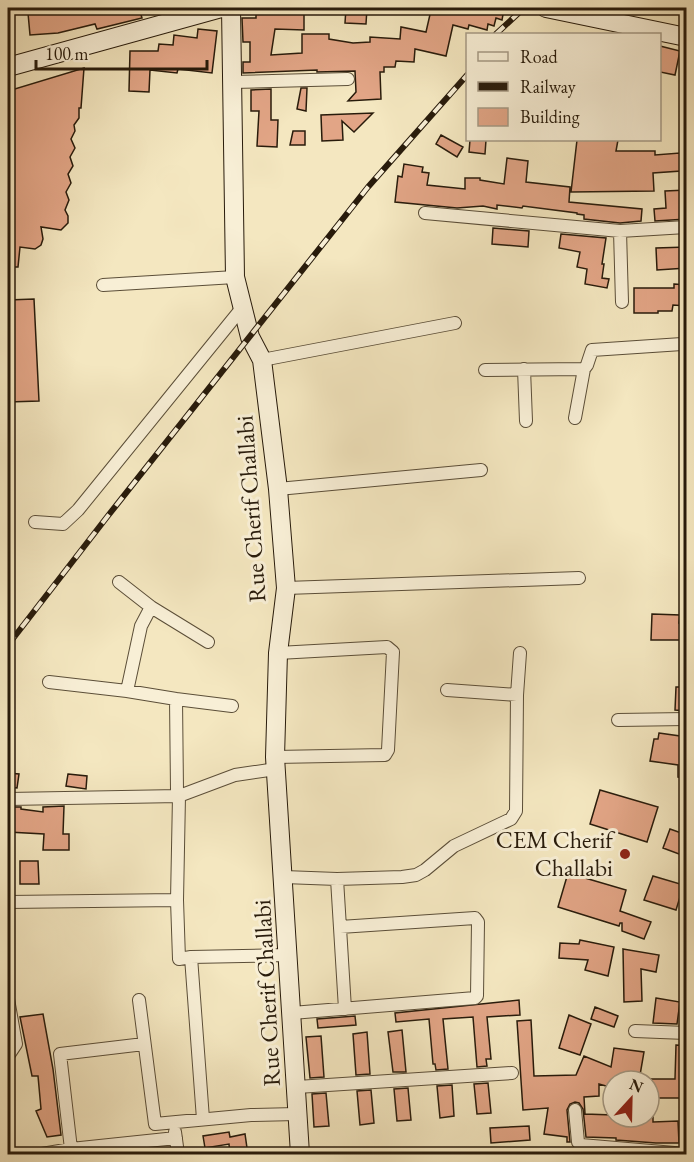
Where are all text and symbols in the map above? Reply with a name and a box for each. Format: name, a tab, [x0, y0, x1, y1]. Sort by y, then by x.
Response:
scale bar	[36, 33, 207, 71]
legend	[466, 33, 661, 141]
text: 100 m	[45, 42, 89, 65]
text: Road	[520, 45, 559, 68]
text: Railway	[520, 75, 576, 98]
text: Building	[520, 105, 580, 128]
street label: Rue Cherif Challabi	[228, 414, 272, 604]
place label: CEM Cherif Challabi	[496, 824, 616, 883]
marker: CEM Cherif Challabi	[618, 847, 632, 861]
street label: Rue Cherif Challabi	[246, 899, 287, 1087]
north arrow	[601, 1069, 661, 1129]
text: N	[626, 1073, 646, 1098]

